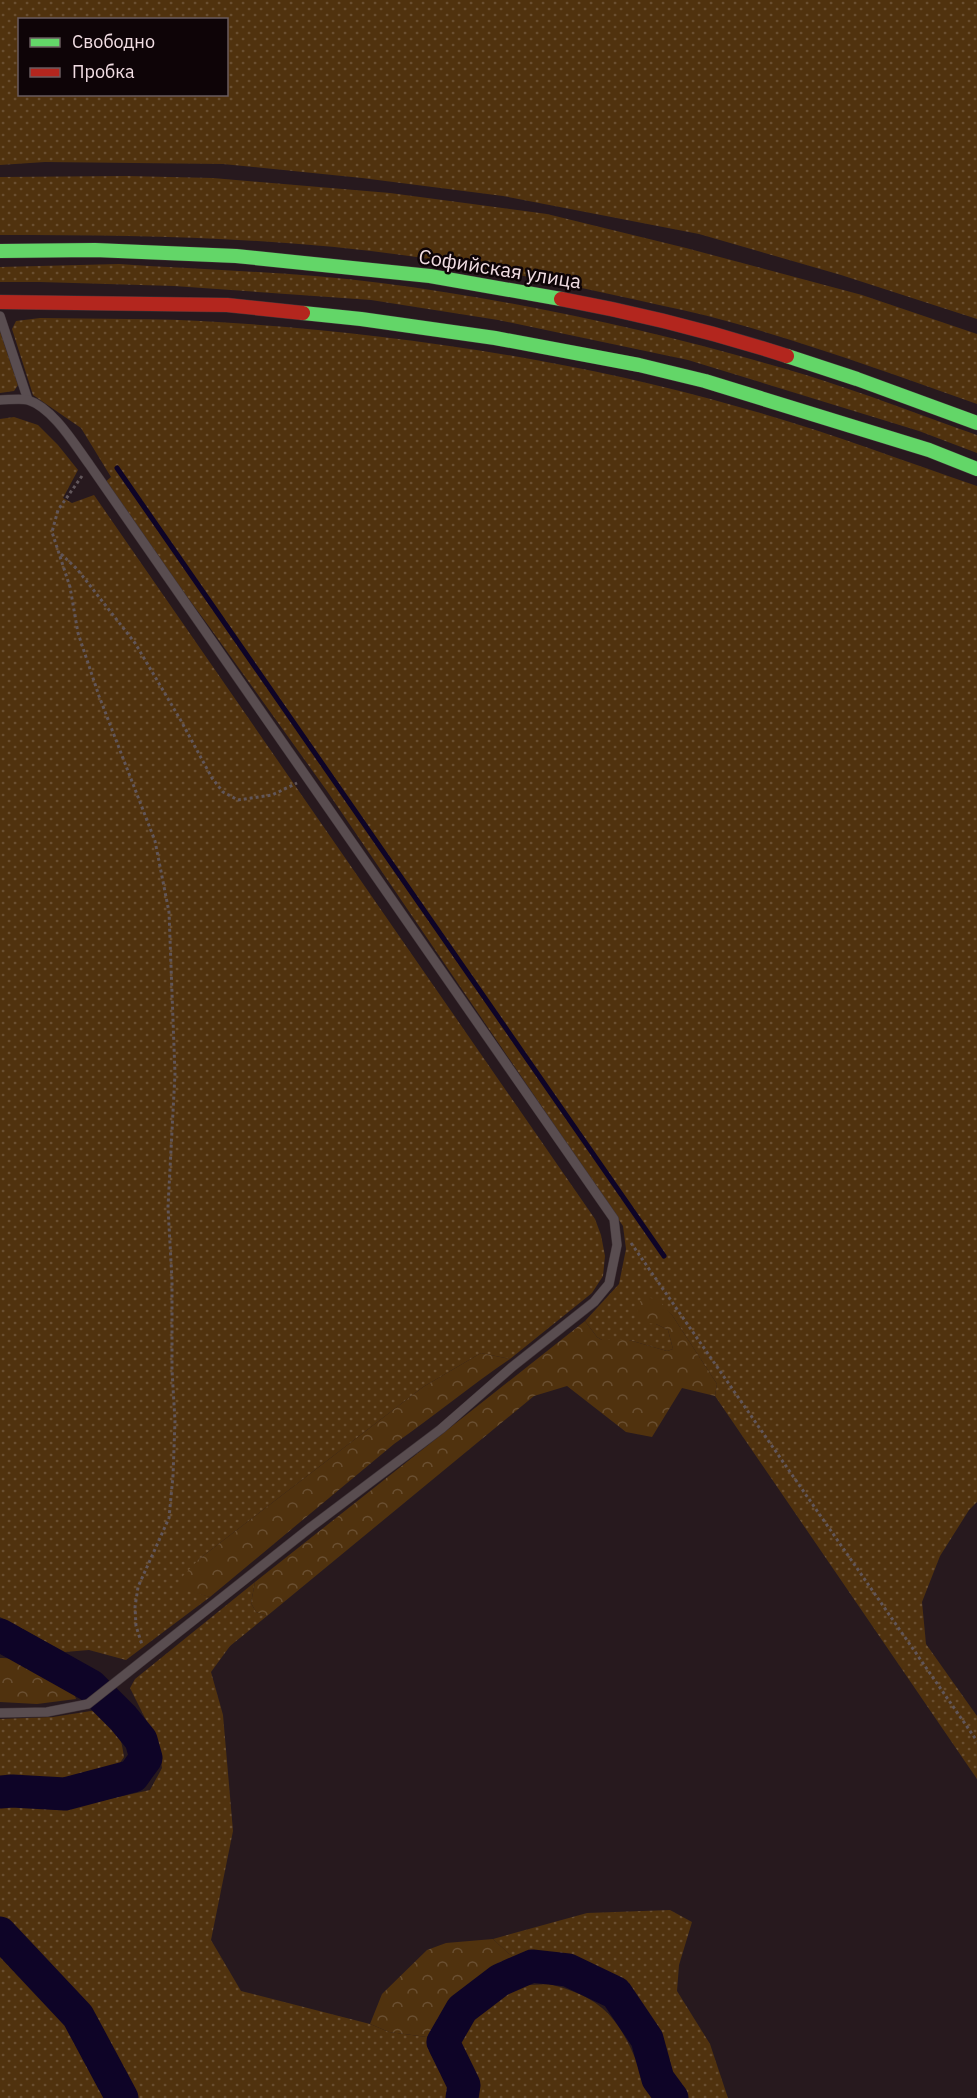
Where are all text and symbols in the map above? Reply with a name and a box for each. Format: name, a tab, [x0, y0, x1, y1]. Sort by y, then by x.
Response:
legend	[18, 18, 228, 96]
text: Свободно	[72, 30, 155, 53]
text: Пробка	[72, 60, 135, 83]
street label: Софийская улица	[417, 242, 584, 295]

